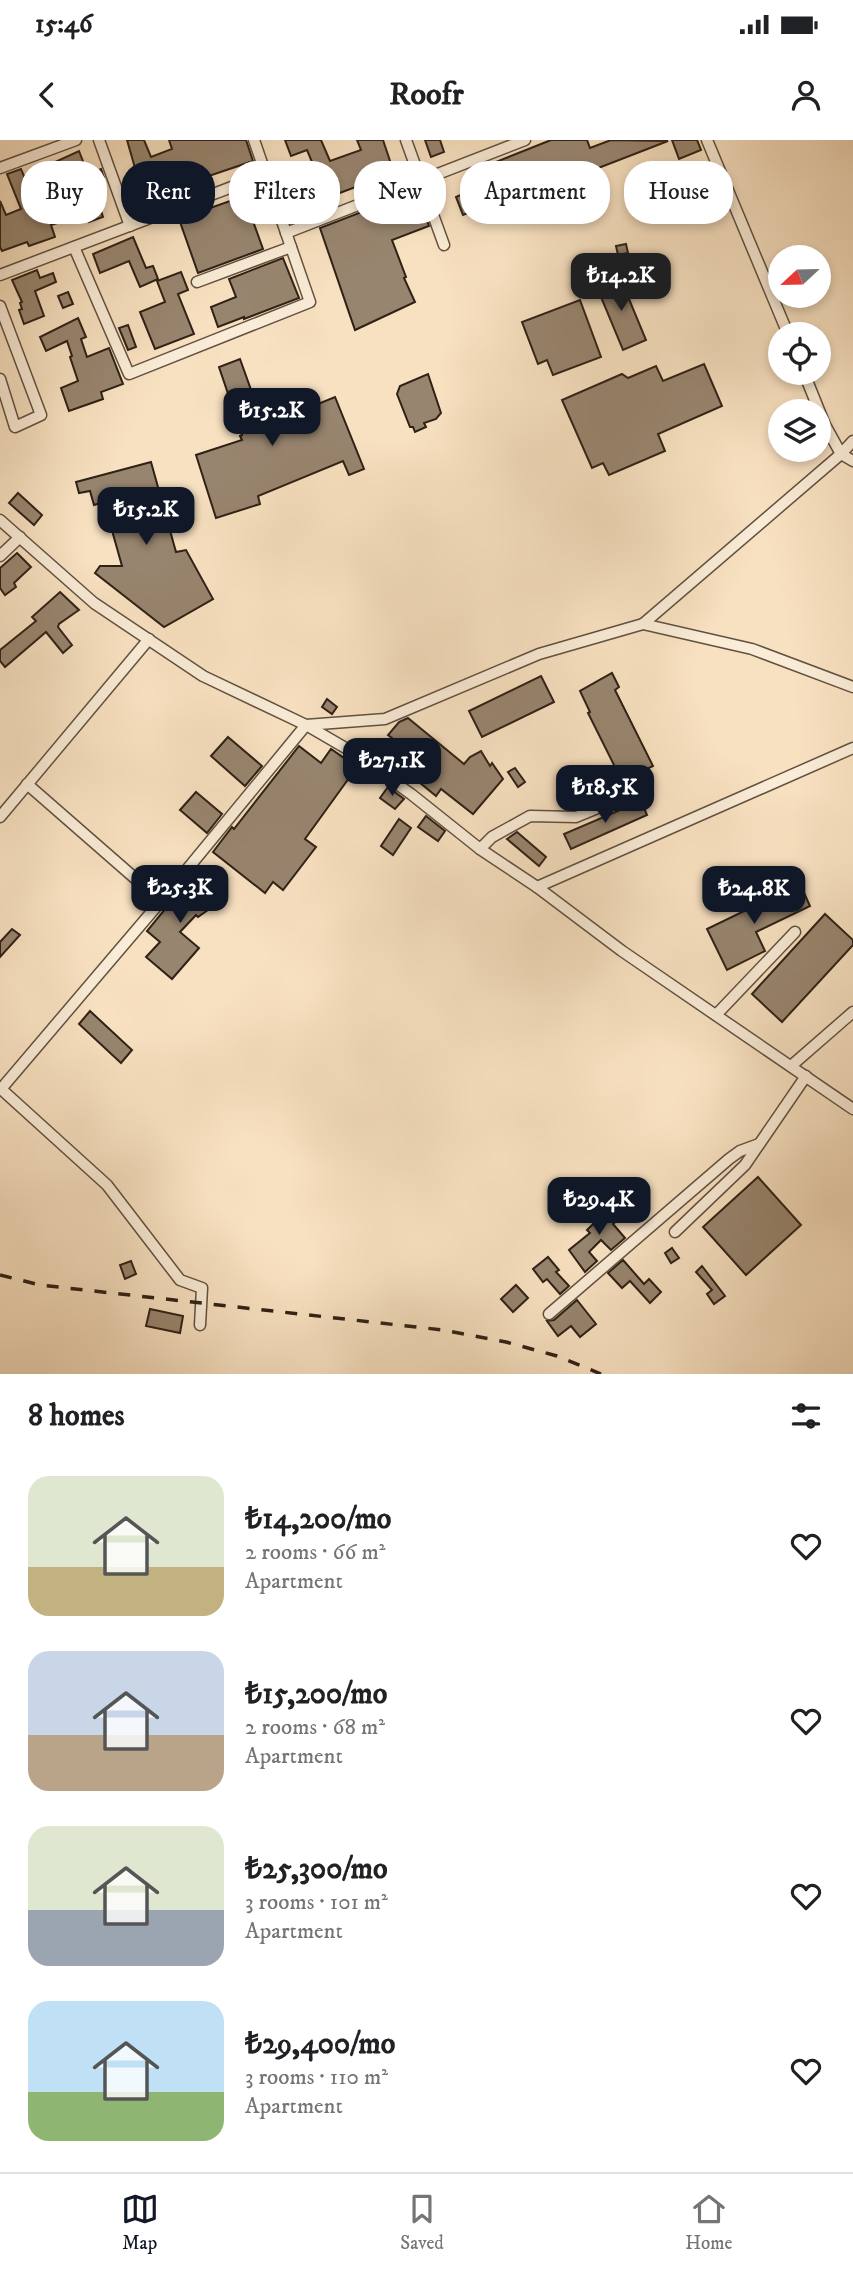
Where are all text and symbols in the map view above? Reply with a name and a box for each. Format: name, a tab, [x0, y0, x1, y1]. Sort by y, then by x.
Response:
text: 15:46	[35, 8, 93, 41]
text: Roofr	[389, 75, 464, 115]
icon: back	[28, 76, 66, 114]
icon: person	[787, 76, 825, 114]
chip: Buy	[21, 161, 107, 224]
chip: Rent	[121, 161, 215, 224]
chip: Filters	[229, 161, 340, 224]
chip: New	[354, 161, 446, 224]
chip: Apartment	[460, 161, 610, 224]
chip: House	[624, 161, 733, 224]
north arrow	[768, 245, 831, 308]
map controls	[768, 245, 831, 462]
pin: ₺14.2K	[564, 254, 678, 313]
text: ₺14.2K	[587, 261, 655, 290]
button: locate	[768, 322, 831, 385]
pin: ₺15.2K	[215, 388, 329, 448]
text: ₺15.2K	[239, 396, 305, 425]
button: layers	[768, 399, 831, 462]
pin: ₺15.2K	[89, 488, 203, 547]
text: ₺15.2K	[113, 495, 179, 524]
pin: ₺27.1K	[335, 738, 449, 798]
text: ₺27.1K	[359, 746, 425, 775]
pin: ₺18.5K	[548, 766, 662, 825]
text: ₺18.5K	[572, 773, 638, 802]
pin: ₺25.3K	[123, 866, 237, 925]
pin: ₺24.8K	[697, 866, 811, 926]
text: ₺25.3K	[147, 873, 213, 902]
text: ₺24.8K	[718, 874, 790, 903]
pin: ₺29.4K	[542, 1178, 656, 1237]
text: ₺29.4K	[563, 1185, 635, 1214]
icon: filters	[787, 1397, 825, 1435]
text: 8 homes	[28, 1398, 125, 1435]
text: ₺14,200/mo	[245, 1501, 391, 1538]
icon: home	[84, 1504, 168, 1588]
icon: heart	[787, 1527, 825, 1565]
text: 2 rooms · 66 m²	[245, 1538, 385, 1567]
text: Apartment	[245, 1567, 343, 1596]
text: ₺15,200/mo	[245, 1676, 387, 1713]
icon: home	[84, 1679, 168, 1763]
icon: heart	[787, 1702, 825, 1740]
text: 2 rooms · 68 m²	[245, 1713, 385, 1742]
text: Apartment	[245, 1742, 343, 1771]
text: ₺25,300/mo	[245, 1851, 387, 1888]
icon: home	[84, 1854, 168, 1938]
icon: heart	[787, 1877, 825, 1915]
text: 3 rooms · 101 m²	[245, 1888, 388, 1917]
text: Apartment	[245, 1917, 343, 1946]
text: ₺29,400/mo	[245, 2026, 395, 2063]
icon: home	[84, 2029, 168, 2113]
icon: heart	[787, 2052, 825, 2090]
text: 3 rooms · 110 m²	[245, 2063, 388, 2092]
text: Apartment	[245, 2092, 343, 2121]
tab: Map	[121, 2190, 159, 2255]
tab: Saved	[400, 2190, 444, 2255]
tab: Home	[685, 2190, 732, 2255]

